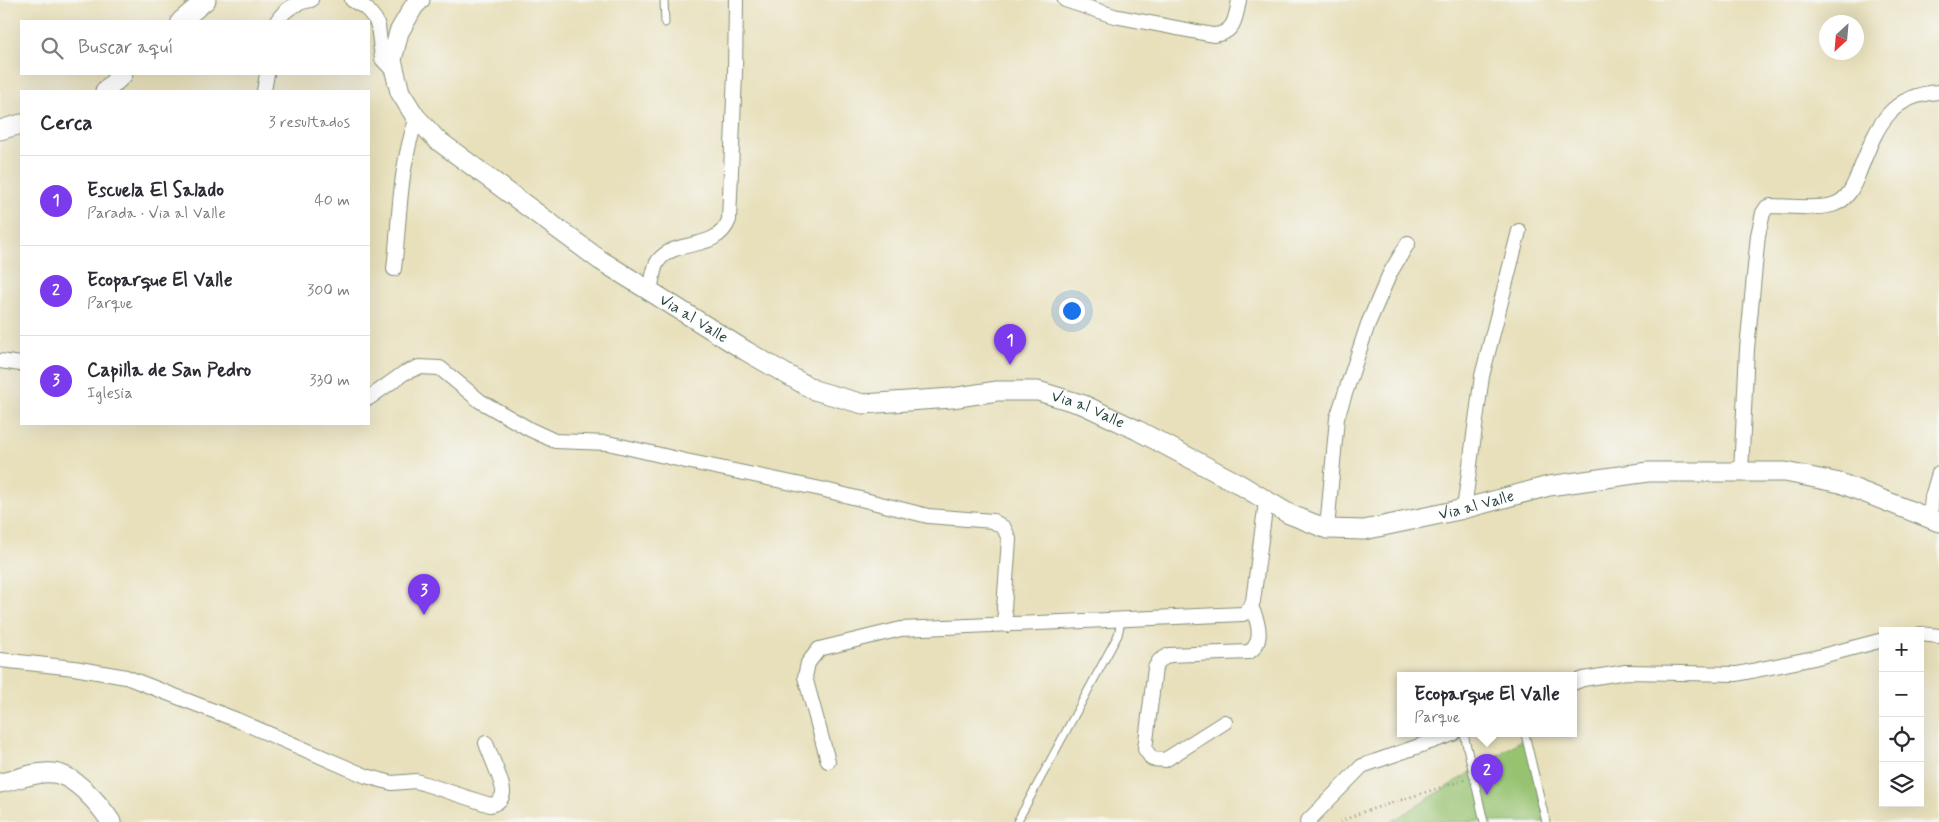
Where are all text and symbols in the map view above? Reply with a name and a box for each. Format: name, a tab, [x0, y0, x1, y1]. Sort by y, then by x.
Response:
north arrow	[1819, 15, 1864, 60]
search box	[20, 20, 370, 75]
icon: search	[38, 34, 66, 62]
text: Buscar aquí	[78, 35, 173, 60]
text: Cerca	[40, 109, 93, 137]
text: 3 resultados	[269, 112, 350, 133]
text: Escuela El Salado	[87, 178, 224, 203]
text: 1	[52, 190, 60, 211]
text: 40 m	[314, 190, 350, 211]
text: Parada · Via al Valle	[87, 203, 226, 224]
text: Ecoparque El Valle	[87, 268, 233, 293]
text: 2	[52, 280, 60, 301]
text: 300 m	[307, 280, 350, 301]
street label: Via al Valle	[655, 289, 732, 348]
text: Parque	[87, 293, 133, 314]
your location	[1059, 298, 1085, 324]
pin: 1	[994, 324, 1026, 365]
text: Capilla de San Pedro	[87, 358, 251, 383]
text: 3	[52, 370, 60, 391]
text: 330 m	[309, 370, 350, 391]
text: Iglesia	[87, 383, 133, 404]
street label: Via al Valle	[1049, 385, 1128, 433]
street label: Via al Valle	[1437, 485, 1516, 525]
pin: 3	[408, 574, 440, 615]
map controls	[1879, 627, 1924, 807]
button: +	[1879, 627, 1924, 672]
popup	[1397, 672, 1577, 737]
button: −	[1879, 672, 1924, 717]
text: Ecoparque El Valle	[1414, 682, 1560, 707]
text: Parque	[1414, 707, 1460, 728]
button: locate	[1879, 717, 1924, 762]
pin: 2	[1471, 754, 1503, 795]
button: layers	[1879, 762, 1924, 807]

